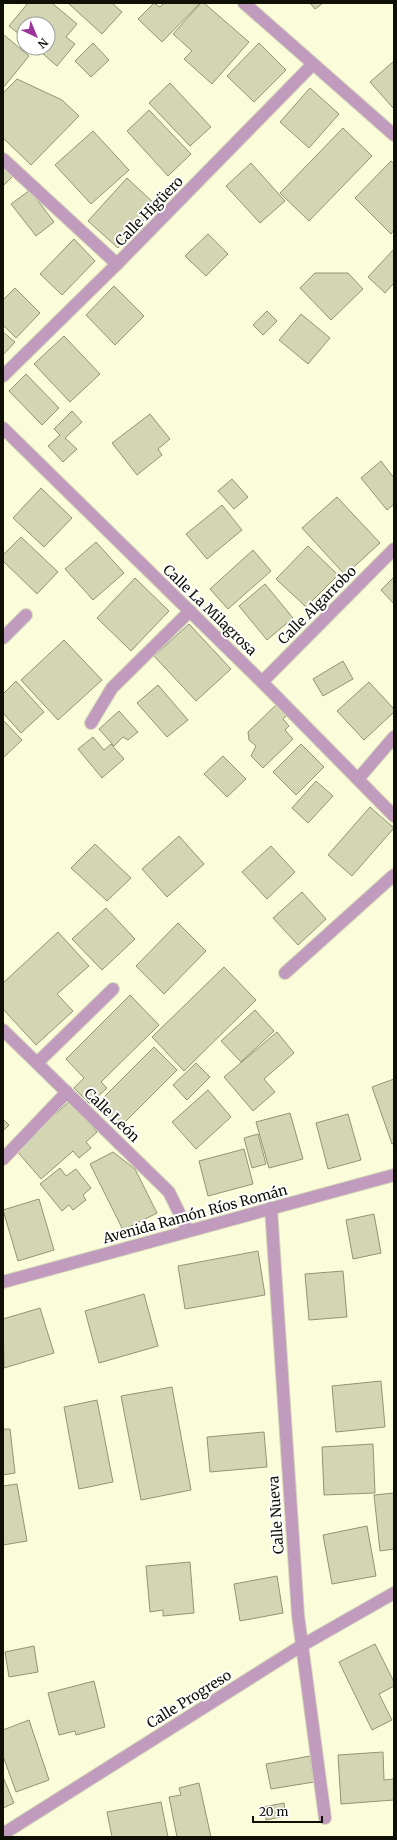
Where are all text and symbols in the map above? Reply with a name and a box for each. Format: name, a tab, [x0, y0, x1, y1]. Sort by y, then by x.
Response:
north arrow	[16, 16, 56, 56]
text: N	[35, 35, 51, 51]
street label: Calle Higüero	[111, 172, 187, 250]
street label: Calle La Milagrosa	[159, 561, 261, 660]
street label: Calle Algarrobo	[274, 562, 360, 648]
street label: Calle León	[81, 1084, 143, 1146]
street label: Avenida Ramón Ríos Román	[100, 1181, 289, 1248]
street label: Calle Nueva	[264, 1475, 288, 1555]
street label: Calle Progreso	[143, 1666, 235, 1732]
scale bar	[253, 1798, 322, 1824]
text: 20 m	[259, 1804, 288, 1819]

